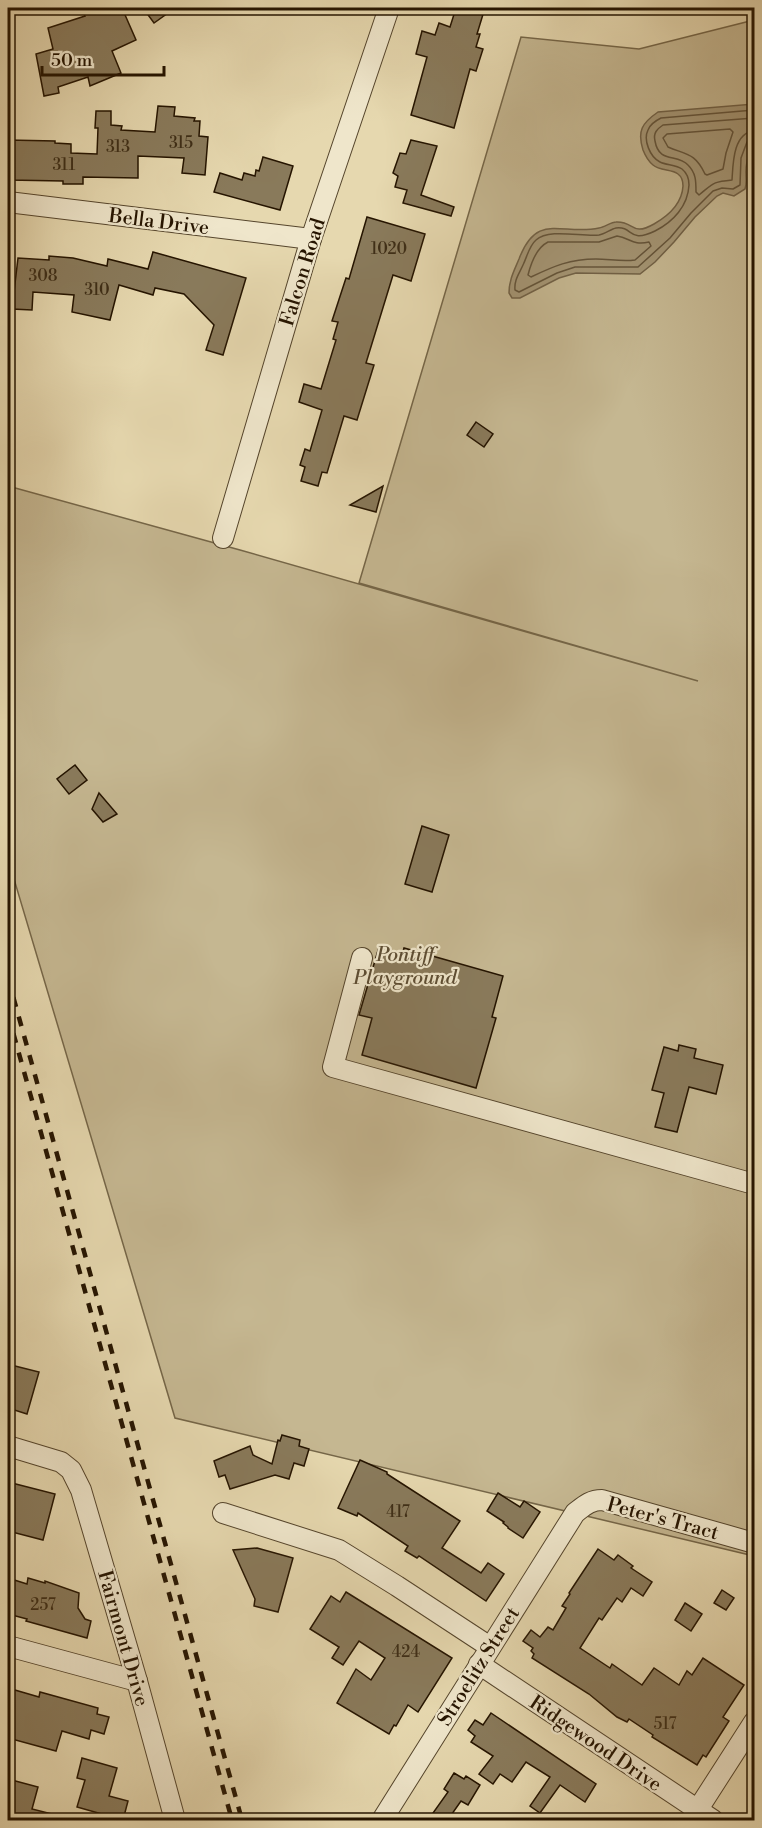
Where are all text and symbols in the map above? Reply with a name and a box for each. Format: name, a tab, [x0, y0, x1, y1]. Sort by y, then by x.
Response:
scale bar	[42, 39, 164, 77]
text: 50 m	[51, 49, 93, 72]
house number: 315	[169, 133, 193, 153]
house number: 313	[106, 137, 130, 157]
house number: 311	[53, 155, 75, 175]
street label: Bella Drive	[106, 204, 211, 241]
street label: Falcon Road	[275, 215, 332, 329]
house number: 1020	[371, 239, 407, 259]
house number: 308	[28, 266, 58, 286]
house number: 310	[84, 280, 110, 300]
park label: Pontiff Playground	[352, 943, 458, 991]
street label: Peter's Tract	[604, 1493, 721, 1546]
house number: 417	[386, 1502, 410, 1522]
street label: Fairmont Drive	[91, 1567, 154, 1709]
house number: 257	[30, 1595, 56, 1615]
street label: Stroelitz Street	[433, 1603, 526, 1731]
house number: 424	[392, 1642, 421, 1662]
street label: Ridgewood Drive	[524, 1691, 666, 1798]
house number: 517	[654, 1714, 676, 1734]

